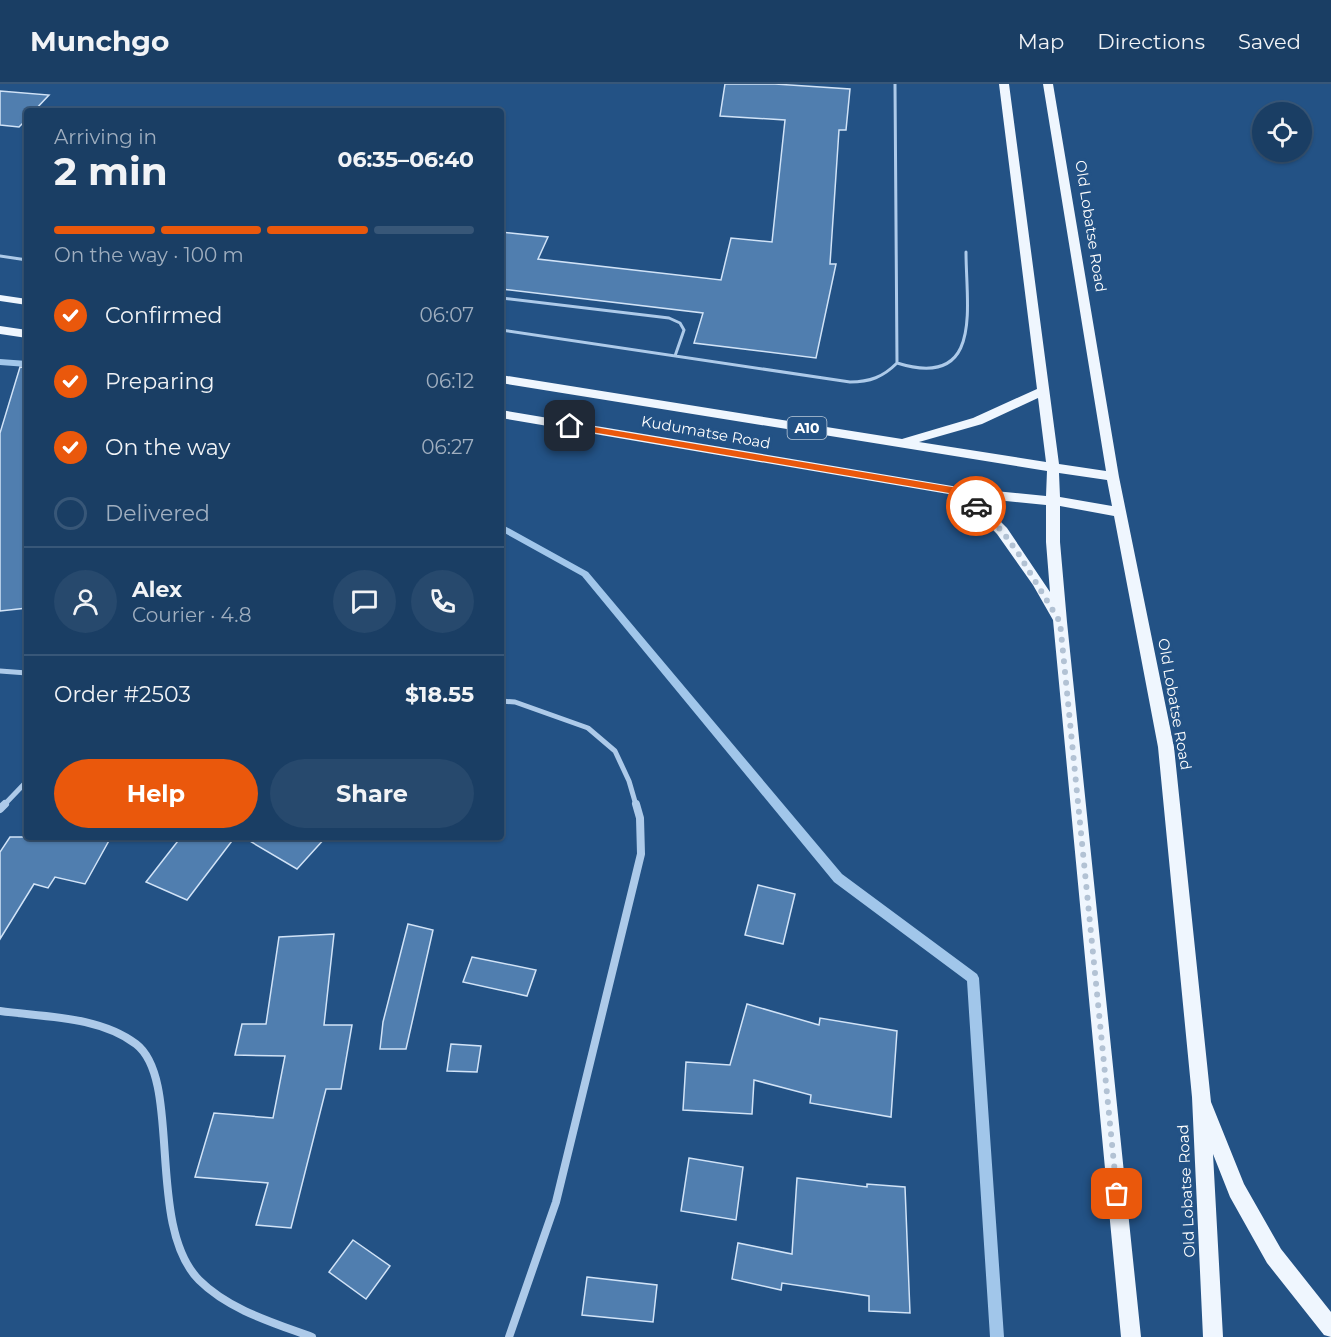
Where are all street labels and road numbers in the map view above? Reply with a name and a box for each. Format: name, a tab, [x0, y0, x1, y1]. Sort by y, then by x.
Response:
street label: Old Lobatse Road	[1071, 159, 1111, 293]
street label: Kudumatse Road	[640, 411, 772, 453]
road number: A10	[788, 417, 826, 439]
street label: Old Lobatse Road	[1154, 637, 1196, 771]
street label: Old Lobatse Road	[1173, 1124, 1199, 1258]

